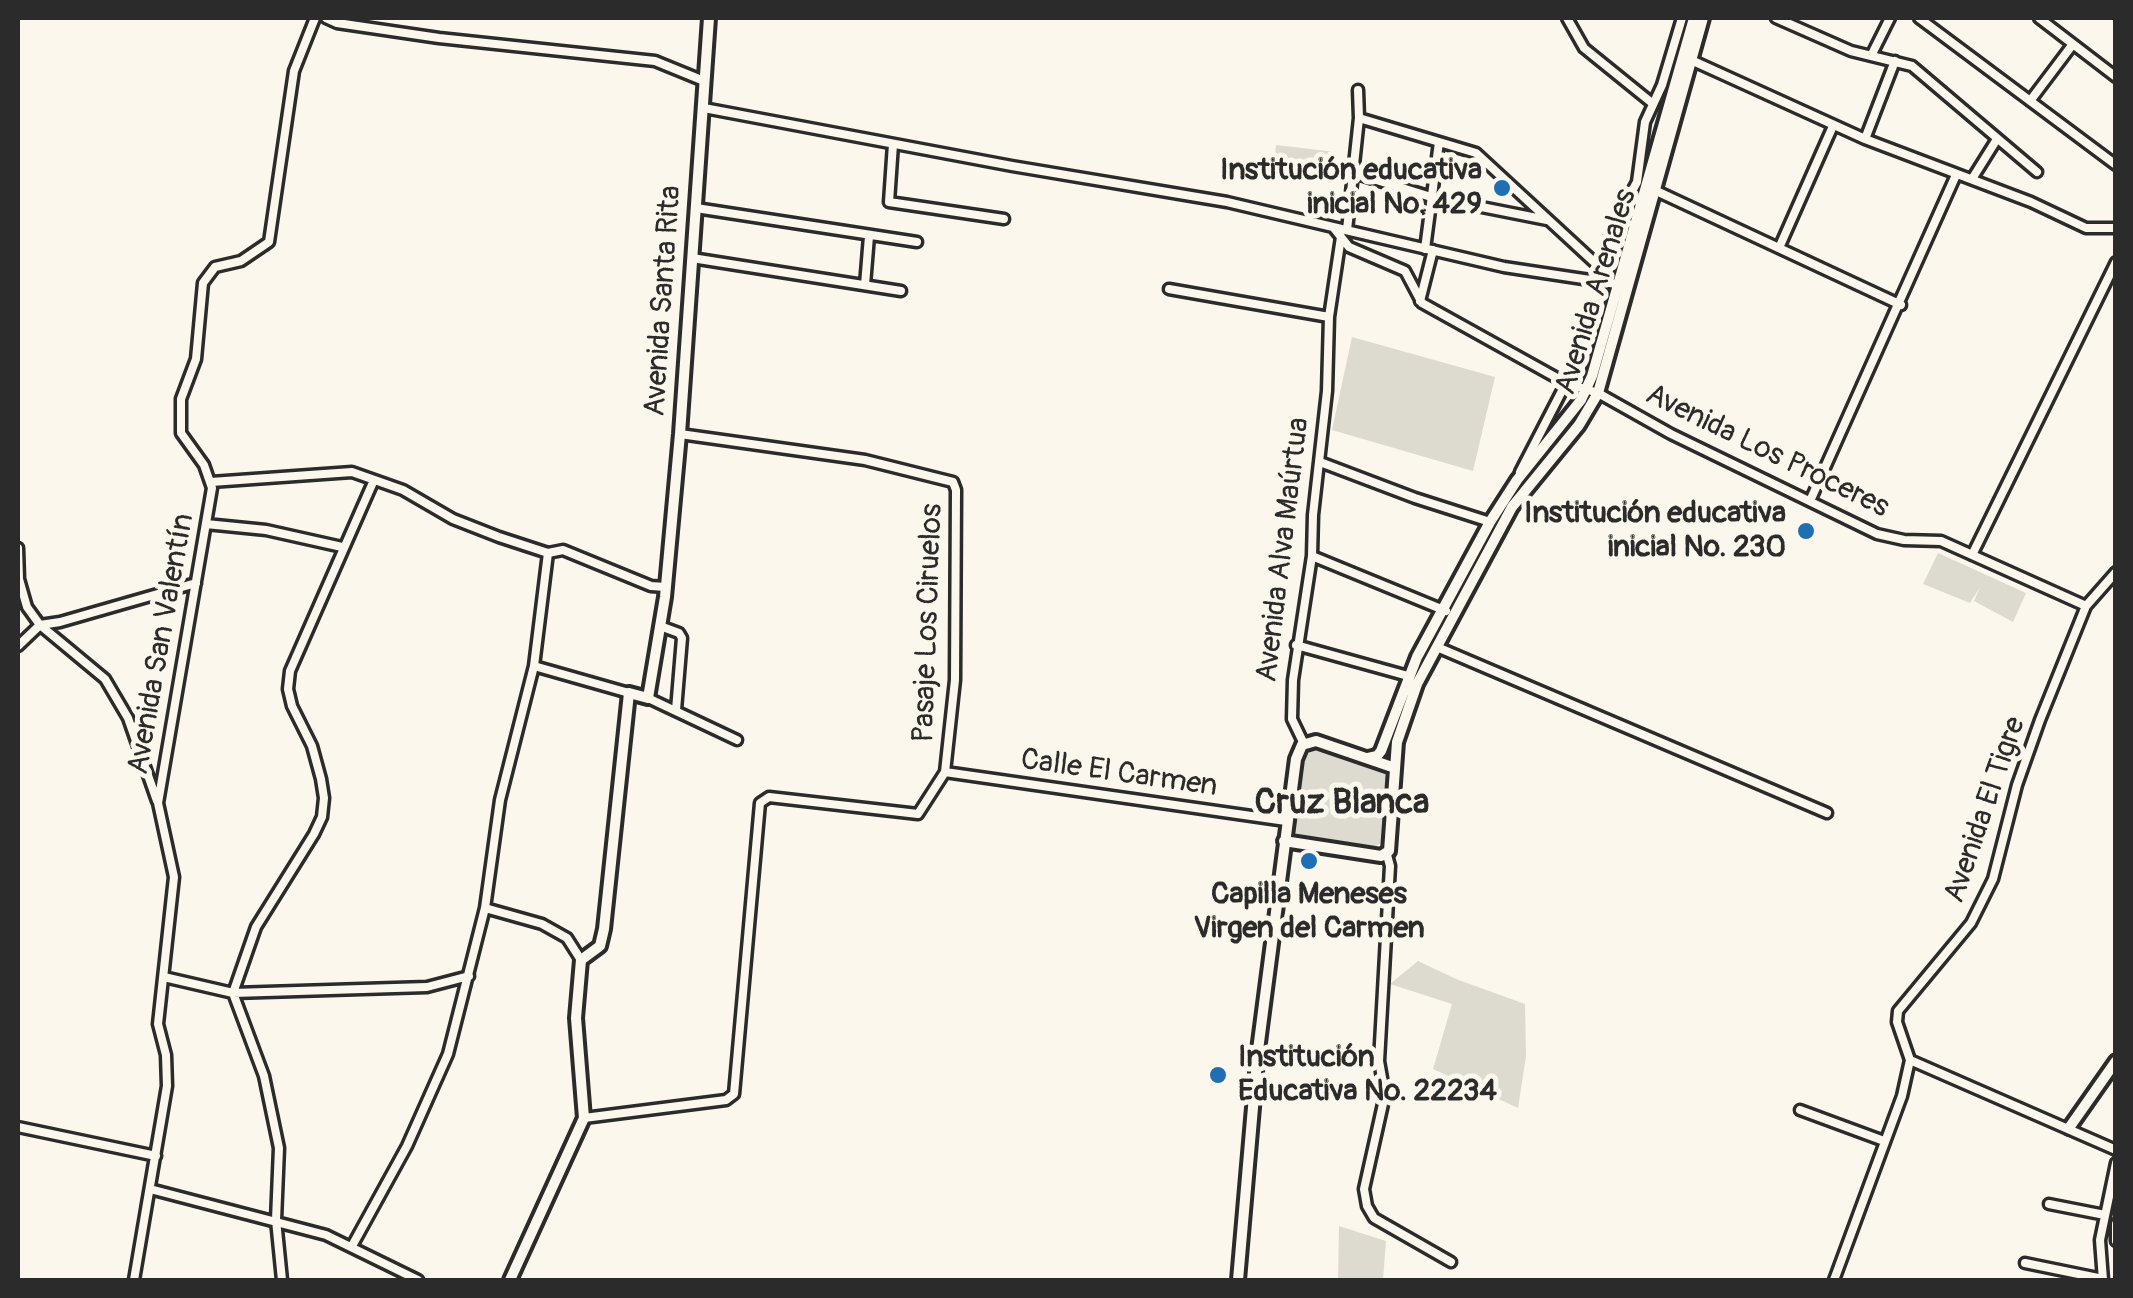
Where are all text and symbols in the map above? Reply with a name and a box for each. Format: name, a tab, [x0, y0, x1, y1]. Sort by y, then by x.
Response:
place label: Institución educativa inicial No. 429	[1220, 153, 1482, 224]
marker: Institución educativa inicial No. 429	[1491, 177, 1513, 199]
street label: Avenida Santa Rita	[638, 184, 690, 418]
street label: Avenida Arenales	[1549, 185, 1645, 399]
street label: Avenida Los Proceres	[1639, 377, 1895, 527]
street label: Avenida Alva Maúrtua	[1250, 416, 1318, 684]
place label: Institución educativa inicial No. 230	[1524, 496, 1786, 566]
street label: Pasaje Los Ciruelos	[907, 503, 951, 743]
street label: Avenida San Valentín	[121, 511, 203, 777]
marker: Institución educativa inicial No. 230	[1795, 520, 1817, 542]
street label: Avenida El Tigre	[1937, 712, 2035, 908]
street label: Calle El Carmen	[1018, 742, 1220, 806]
district label: Cruz Blanca	[1255, 783, 1429, 825]
marker: Capilla Meneses Virgen del Carmen	[1298, 850, 1320, 872]
place label: Capilla Meneses Virgen del Carmen	[1193, 877, 1425, 948]
place label: Institución Educativa No. 22234	[1238, 1040, 1497, 1110]
marker: Institución Educativa No. 22234	[1207, 1064, 1229, 1086]

